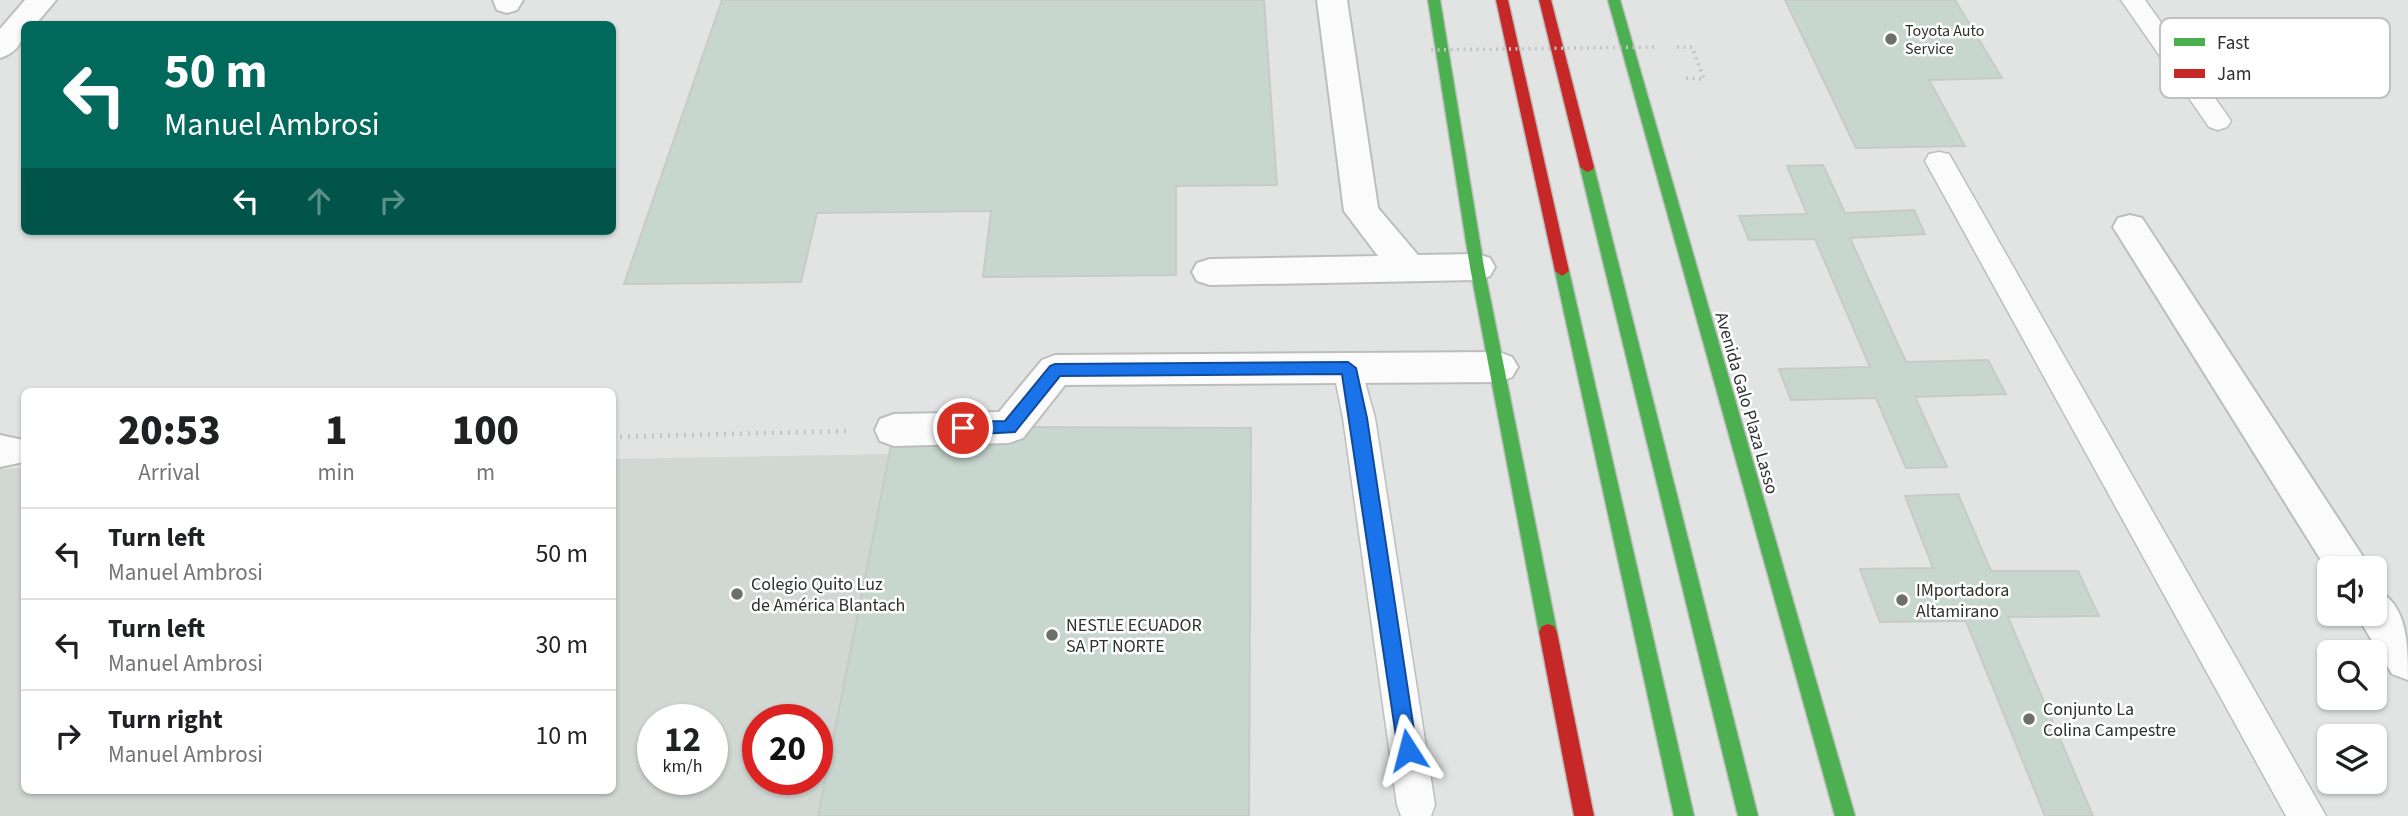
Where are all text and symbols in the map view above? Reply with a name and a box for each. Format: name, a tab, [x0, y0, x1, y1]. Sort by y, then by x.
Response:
legend	[2160, 18, 2390, 98]
place label: Toyota Auto Service	[1905, 20, 1984, 60]
text: Fast	[2217, 30, 2250, 57]
marker: Toyota Auto Service	[1883, 31, 1899, 47]
text: 50 m	[164, 37, 268, 107]
icon: left	[49, 49, 140, 140]
text: Jam	[2217, 61, 2251, 88]
text: Manuel Ambrosi	[164, 102, 380, 148]
icon: left	[227, 182, 265, 220]
icon: ahead	[300, 182, 338, 220]
icon: right	[373, 182, 411, 220]
street label: Avenida Galo Plaza Lasso	[1709, 309, 1785, 497]
pin	[933, 398, 993, 458]
text: 20:53	[118, 401, 221, 461]
text: 1	[325, 401, 347, 461]
text: 100	[452, 401, 519, 461]
icon: arrive	[944, 409, 982, 447]
text: Arrival	[138, 456, 200, 489]
text: min	[318, 456, 355, 489]
text: m	[476, 456, 495, 489]
text: Turn left	[108, 519, 205, 556]
icon: left	[49, 535, 87, 573]
text: 50 m	[535, 535, 588, 572]
text: Manuel Ambrosi	[108, 556, 263, 589]
map controls	[2317, 556, 2387, 794]
button: sound	[2317, 556, 2387, 626]
place label: Colegio Quito Luz de América Blantach	[751, 572, 905, 618]
place label: IMportadora Altamirano	[1916, 578, 2009, 624]
marker: Colegio Quito Luz de América Blantach	[729, 586, 745, 602]
marker: IMportadora Altamirano	[1894, 592, 1910, 608]
text: Turn left	[108, 610, 205, 647]
place label: NESTLE ECUADOR SA PT NORTE	[1066, 613, 1202, 659]
icon: left	[49, 626, 87, 664]
text: 30 m	[535, 626, 588, 663]
marker: NESTLE ECUADOR SA PT NORTE	[1044, 627, 1060, 643]
button: search	[2317, 640, 2387, 710]
text: Manuel Ambrosi	[108, 647, 263, 680]
place label: Conjunto La Colina Campestre	[2043, 697, 2176, 743]
text: Turn right	[108, 701, 223, 738]
speed limit sign: 20	[742, 704, 833, 795]
marker: Conjunto La Colina Campestre	[2021, 711, 2037, 727]
position arrow	[1371, 713, 1445, 787]
text: 12	[664, 715, 701, 765]
icon: right	[49, 717, 87, 755]
text: 10 m	[535, 717, 588, 754]
button: layers	[2317, 724, 2387, 794]
text: Manuel Ambrosi	[108, 738, 263, 771]
text: km/h	[663, 754, 702, 779]

